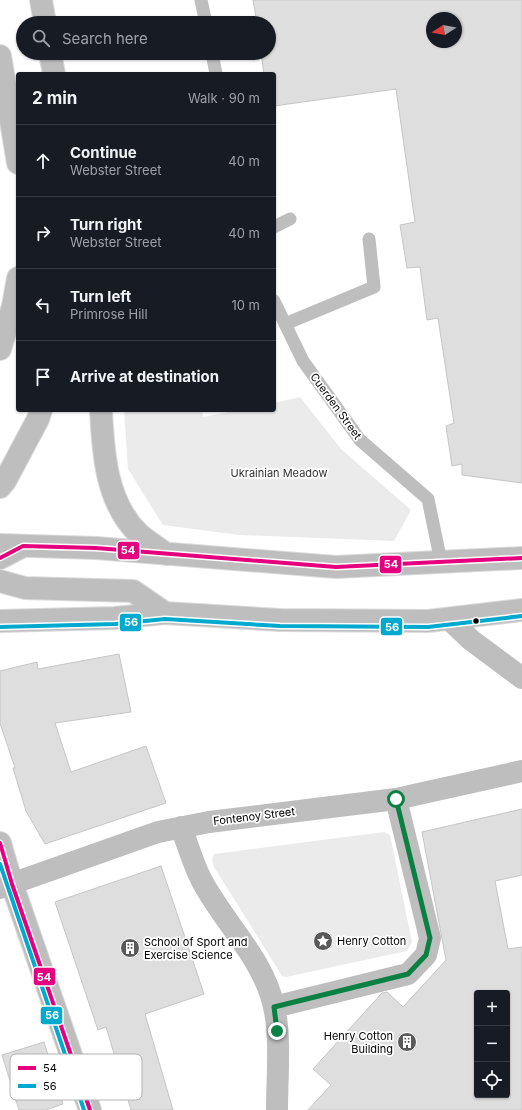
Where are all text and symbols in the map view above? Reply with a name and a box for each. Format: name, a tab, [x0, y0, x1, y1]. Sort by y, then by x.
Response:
north arrow	[426, 12, 462, 48]
search box	[16, 16, 276, 60]
icon: search	[30, 27, 52, 49]
text: Search here	[62, 29, 148, 48]
text: 2 min	[32, 88, 77, 108]
text: Walk · 90 m	[188, 90, 260, 106]
text: Continue	[70, 143, 137, 162]
icon: ahead	[32, 150, 54, 172]
text: 40 m	[228, 153, 260, 169]
text: Webster Street	[70, 162, 162, 178]
text: Turn right	[70, 215, 142, 234]
icon: right	[32, 222, 54, 244]
text: 40 m	[228, 225, 260, 241]
text: Webster Street	[70, 234, 162, 250]
text: Turn left	[70, 287, 131, 306]
icon: left	[32, 294, 54, 316]
text: 10 m	[231, 297, 260, 313]
text: Primrose Hill	[70, 306, 148, 322]
icon: arrive	[32, 366, 54, 388]
text: Arrive at destination	[70, 367, 219, 386]
street label: Cuerden Street	[307, 370, 365, 442]
park label: Ukrainian Meadow	[231, 466, 327, 480]
line badge: 54	[117, 541, 140, 560]
text: 54	[121, 543, 135, 557]
line badge: 54	[379, 555, 402, 574]
text: 54	[384, 557, 398, 571]
line badge: 56	[119, 613, 142, 632]
text: 56	[124, 615, 138, 629]
unlabelled marker	[471, 616, 481, 626]
line badge: 56	[380, 617, 403, 636]
text: 56	[385, 620, 399, 634]
route start	[387, 790, 405, 808]
street label: Fontenoy Street	[212, 804, 296, 828]
place icon: Henry Cotton	[312, 930, 334, 952]
place label: Henry Cotton	[337, 934, 406, 948]
place label: School of Sport and Exercise Science	[144, 935, 247, 962]
building icon: School of Sport and Exercise Science	[119, 937, 141, 959]
line badge: 54	[33, 967, 56, 986]
text: 54	[37, 970, 51, 984]
map controls	[474, 990, 510, 1098]
button: +	[474, 990, 510, 1026]
line badge: 56	[40, 1006, 63, 1025]
text: 56	[45, 1008, 59, 1022]
route end	[268, 1022, 286, 1040]
button: −	[474, 1026, 510, 1062]
place label: Henry Cotton Building	[324, 1029, 393, 1056]
building icon: Henry Cotton Building	[396, 1031, 418, 1053]
legend	[10, 1054, 142, 1100]
text: 54	[43, 1061, 57, 1075]
button: locate	[474, 1062, 510, 1098]
text: 56	[43, 1079, 57, 1093]

